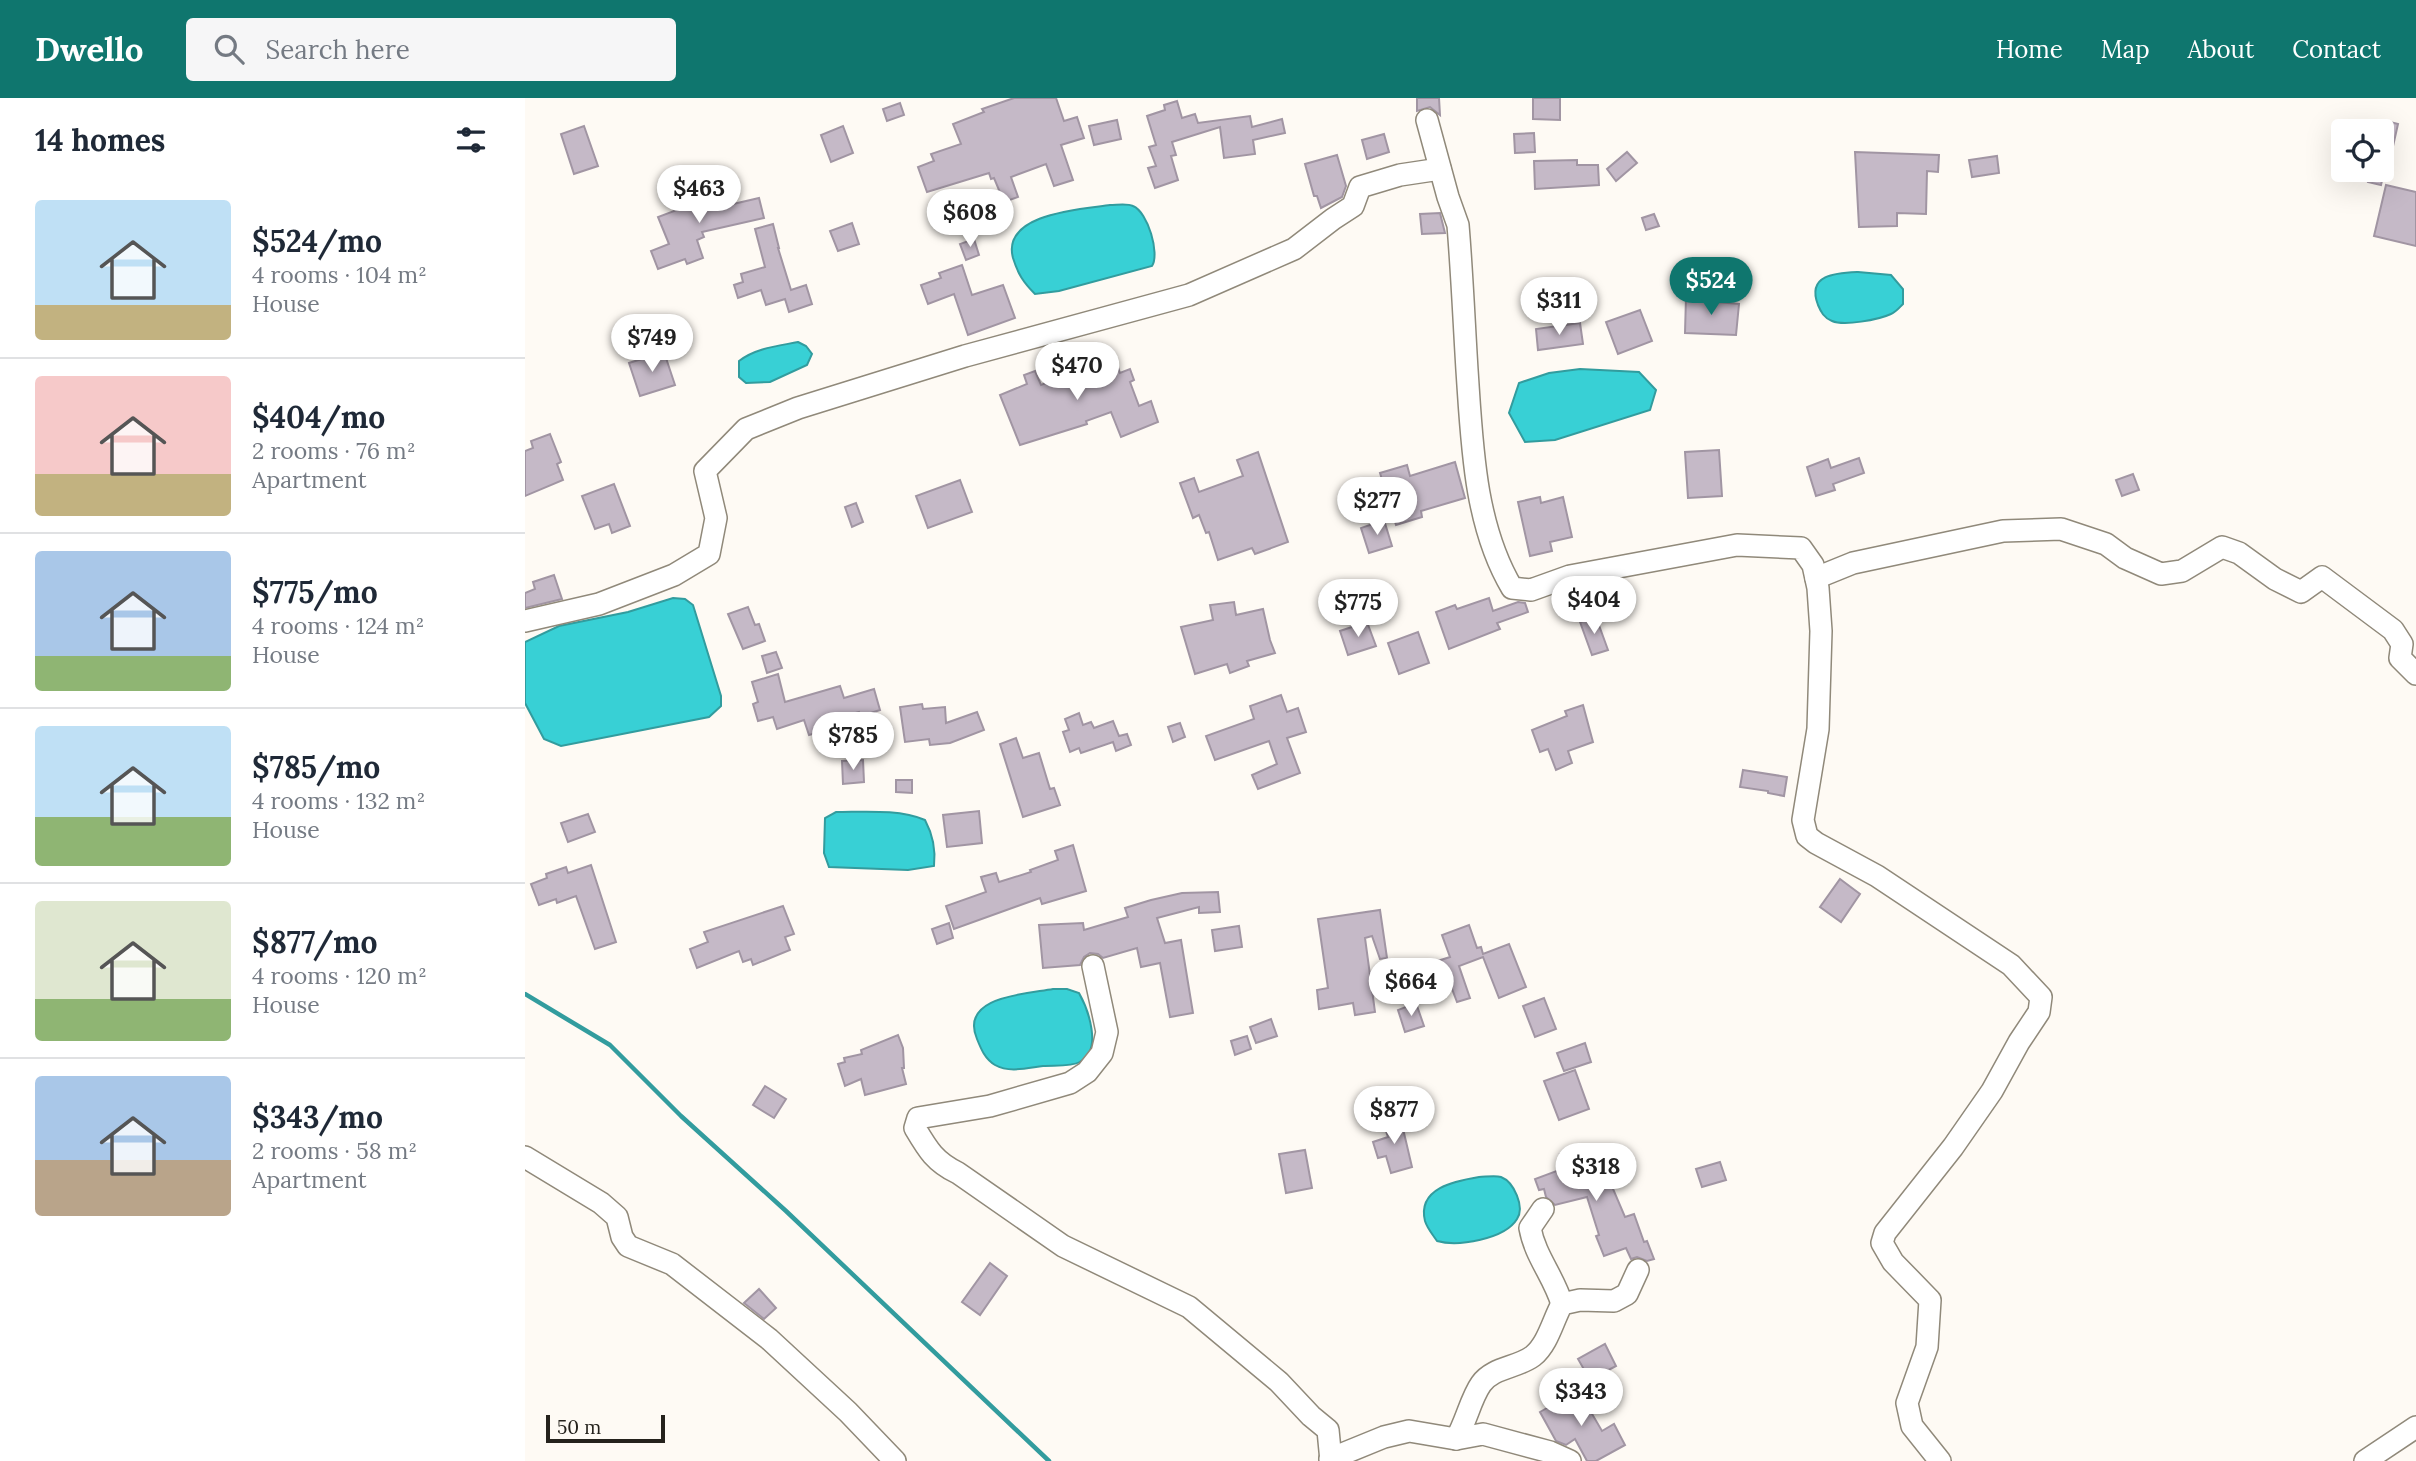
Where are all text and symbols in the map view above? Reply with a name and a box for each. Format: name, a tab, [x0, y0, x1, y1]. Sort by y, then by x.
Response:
search box	[186, 18, 676, 81]
text: Dwello	[35, 28, 144, 70]
icon: search	[210, 30, 248, 68]
text: Search here	[266, 33, 410, 66]
text: Home	[1996, 34, 2063, 65]
text: Map	[2101, 34, 2150, 65]
text: About	[2188, 34, 2254, 65]
text: Contact	[2292, 34, 2381, 65]
map controls	[2331, 119, 2394, 182]
button: locate	[2331, 119, 2394, 182]
text: 14 homes	[35, 121, 165, 159]
icon: filters	[452, 121, 490, 159]
pin: $463	[658, 166, 740, 225]
text: $463	[673, 173, 725, 202]
pin: $608	[929, 190, 1011, 249]
text: $608	[943, 197, 997, 226]
text: $524/mo	[252, 222, 382, 260]
icon: home	[91, 228, 175, 312]
pin: $524	[1670, 258, 1752, 317]
text: 4 rooms · 104 m²	[252, 260, 427, 289]
text: $524	[1686, 265, 1736, 294]
pin: $311	[1518, 278, 1600, 337]
text: $311	[1536, 285, 1582, 314]
text: House	[252, 289, 320, 318]
pin: $749	[611, 314, 693, 374]
text: $749	[627, 322, 677, 351]
pin: $470	[1036, 342, 1118, 402]
text: $470	[1051, 350, 1103, 379]
text: $404/mo	[252, 398, 385, 436]
icon: home	[91, 404, 175, 488]
text: 2 rooms · 76 m²	[252, 436, 416, 465]
text: Apartment	[252, 465, 367, 494]
pin: $277	[1336, 478, 1418, 537]
text: $277	[1353, 485, 1401, 514]
text: $775/mo	[252, 573, 378, 611]
pin: $404	[1553, 576, 1635, 636]
icon: home	[91, 579, 175, 663]
pin: $775	[1317, 580, 1399, 639]
text: $404	[1567, 584, 1621, 613]
text: $775	[1334, 587, 1382, 616]
text: 4 rooms · 124 m²	[252, 611, 424, 640]
text: House	[252, 640, 320, 669]
pin: $785	[812, 712, 894, 772]
text: $785	[828, 720, 878, 749]
text: $785/mo	[252, 748, 380, 786]
icon: home	[91, 754, 175, 838]
text: 4 rooms · 132 m²	[252, 786, 425, 815]
text: House	[252, 815, 320, 844]
text: $877/mo	[252, 923, 378, 961]
icon: home	[91, 929, 175, 1013]
pin: $664	[1370, 958, 1452, 1018]
text: 4 rooms · 120 m²	[252, 961, 427, 990]
text: $664	[1385, 966, 1437, 995]
text: House	[252, 990, 320, 1019]
pin: $877	[1353, 1086, 1435, 1146]
text: $877	[1370, 1094, 1418, 1123]
text: $343/mo	[252, 1098, 383, 1136]
icon: home	[91, 1104, 175, 1188]
text: 2 rooms · 58 m²	[252, 1136, 417, 1165]
pin: $318	[1555, 1144, 1637, 1203]
text: $318	[1572, 1151, 1620, 1180]
text: Apartment	[252, 1165, 367, 1194]
pin: $343	[1540, 1368, 1622, 1428]
text: $343	[1555, 1376, 1607, 1405]
scale bar	[546, 1412, 665, 1444]
text: 50 m	[557, 1415, 601, 1439]

